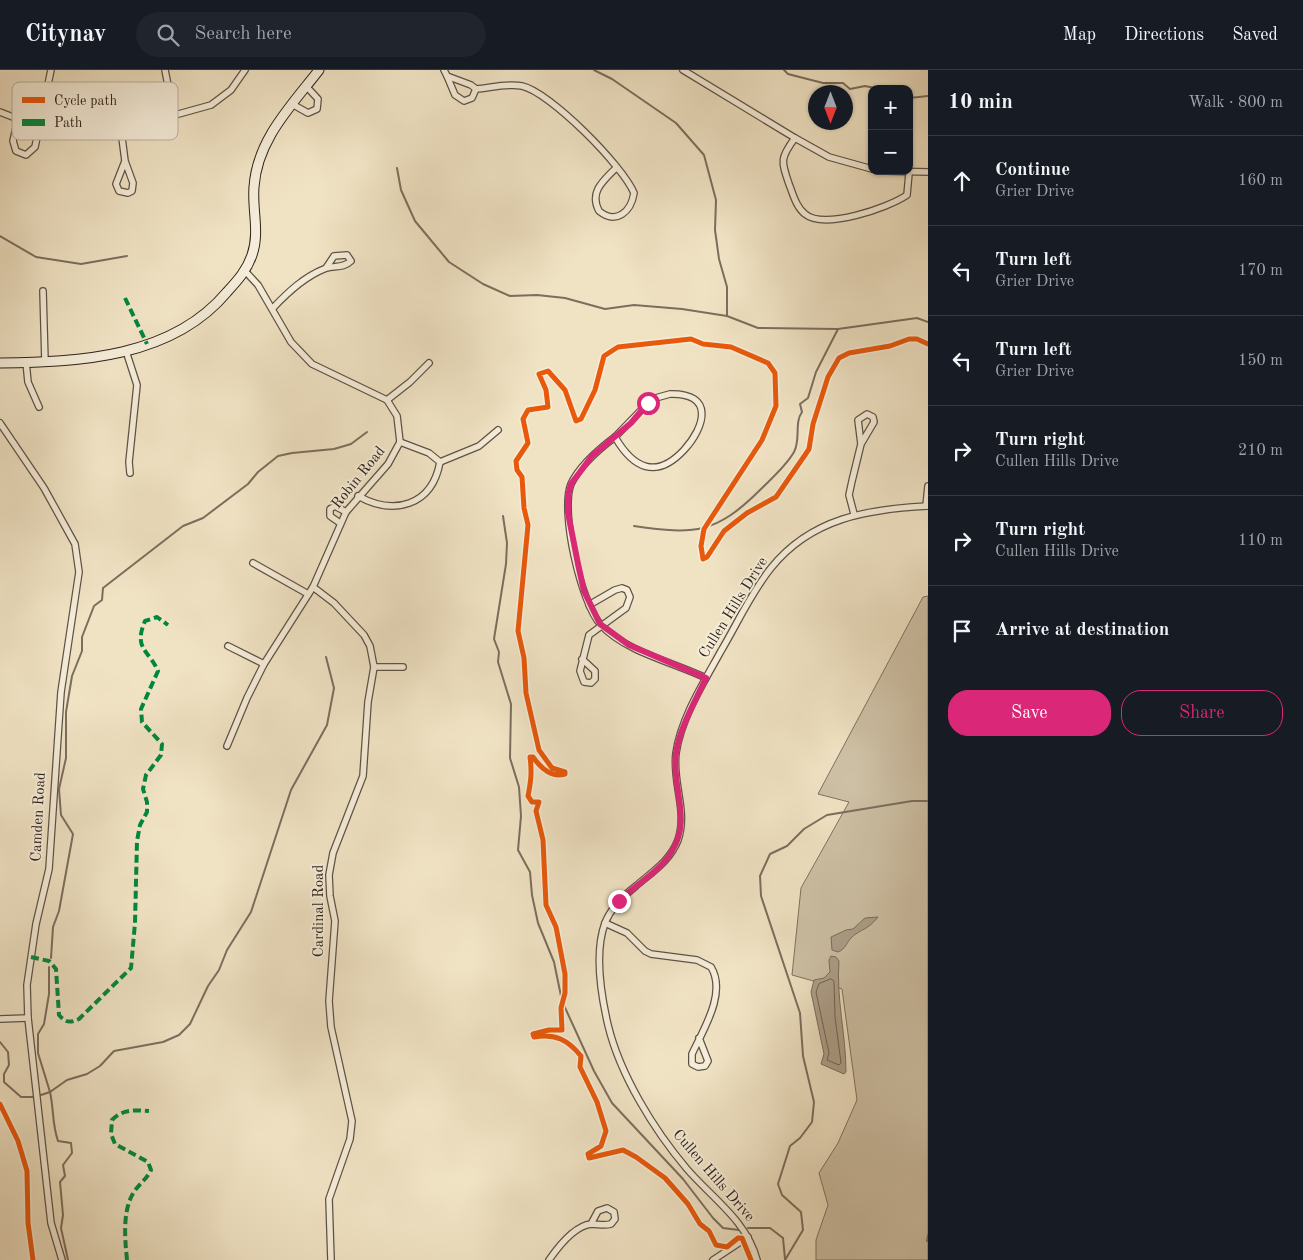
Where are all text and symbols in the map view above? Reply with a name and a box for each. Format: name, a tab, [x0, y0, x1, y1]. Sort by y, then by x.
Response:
search box	[136, 12, 486, 57]
icon: search	[154, 21, 182, 49]
text: Citynav	[25, 23, 106, 47]
text: Search here	[194, 25, 292, 44]
text: Map	[1063, 26, 1096, 44]
text: Directions	[1124, 26, 1204, 44]
text: Saved	[1232, 26, 1278, 44]
legend	[12, 82, 178, 140]
north arrow	[808, 85, 853, 130]
map controls	[868, 85, 913, 175]
button: +	[868, 85, 913, 130]
text: 10 min	[948, 92, 1013, 113]
text: Cycle path	[54, 94, 117, 108]
text: Walk · 800 m	[1188, 95, 1283, 111]
text: Path	[54, 116, 83, 130]
button: −	[868, 130, 913, 175]
text: Continue	[995, 161, 1070, 180]
icon: ahead	[948, 167, 976, 195]
text: 160 m	[1238, 173, 1283, 189]
text: Grier Drive	[995, 184, 1074, 200]
text: Turn left	[995, 251, 1072, 270]
icon: left	[948, 257, 976, 285]
text: 170 m	[1238, 263, 1283, 279]
text: Grier Drive	[995, 274, 1074, 290]
text: Turn left	[995, 341, 1072, 360]
icon: left	[948, 347, 976, 375]
text: 150 m	[1238, 353, 1283, 369]
text: Grier Drive	[995, 364, 1074, 380]
route start	[637, 392, 660, 415]
text: Turn right	[995, 431, 1085, 450]
icon: right	[948, 437, 976, 465]
text: 210 m	[1238, 443, 1283, 459]
street label: Robin Road	[329, 444, 389, 512]
text: Cullen Hills Drive	[995, 454, 1119, 470]
text: Turn right	[995, 521, 1085, 540]
icon: right	[948, 527, 976, 555]
text: 110 m	[1238, 533, 1283, 549]
text: Cullen Hills Drive	[995, 544, 1119, 560]
street label: Cullen Hills Drive	[697, 555, 771, 661]
icon: arrive	[948, 617, 976, 645]
text: Arrive at destination	[995, 621, 1169, 640]
button: Save	[948, 690, 1111, 736]
button: Share	[1121, 690, 1283, 736]
street label: Camden Road	[29, 772, 49, 862]
street label: Cardinal Road	[312, 864, 327, 957]
route end	[608, 890, 631, 913]
street label: Cullen Hills Drive	[669, 1127, 757, 1225]

